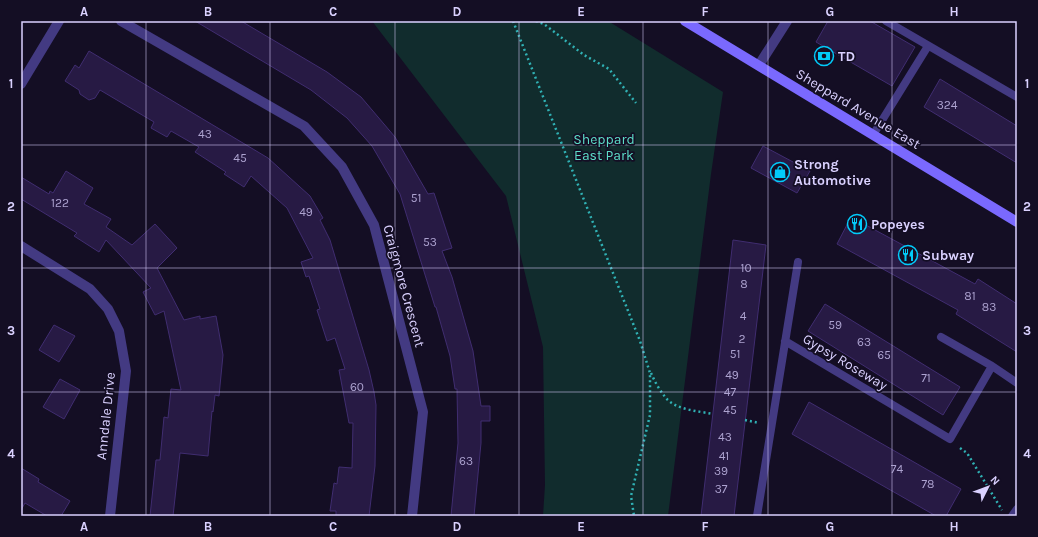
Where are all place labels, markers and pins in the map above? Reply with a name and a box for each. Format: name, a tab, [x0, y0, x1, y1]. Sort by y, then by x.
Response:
bank icon: TD	[813, 45, 835, 67]
place label: TD	[838, 48, 855, 65]
place label: Strong Automotive	[794, 156, 871, 189]
shop icon: Strong Automotive	[769, 161, 791, 183]
restaurant icon: Popeyes	[846, 213, 868, 235]
place label: Popeyes	[871, 216, 925, 233]
restaurant icon: Subway	[897, 244, 919, 266]
place label: Subway	[922, 247, 974, 264]

